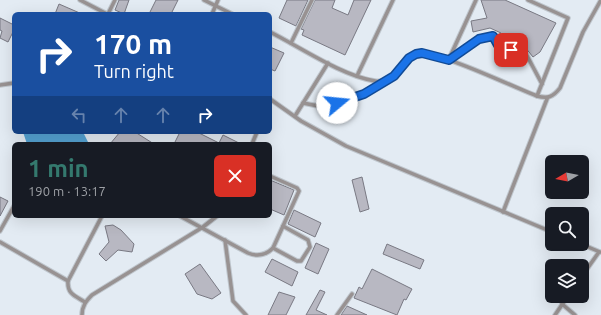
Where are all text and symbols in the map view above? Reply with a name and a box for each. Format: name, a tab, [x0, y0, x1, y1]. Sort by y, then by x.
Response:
icon: right	[28, 28, 80, 80]
text: 170 m	[94, 28, 172, 59]
pin	[494, 33, 528, 67]
icon: arrive	[500, 39, 522, 61]
text: Turn right	[94, 61, 174, 81]
position arrow	[316, 82, 358, 124]
icon: left	[68, 104, 90, 126]
icon: ahead	[110, 104, 132, 126]
icon: ahead	[152, 104, 174, 126]
icon: right	[194, 104, 216, 126]
text: 1 min	[28, 155, 89, 182]
button: close	[214, 155, 256, 197]
north arrow	[545, 155, 589, 199]
map controls	[545, 155, 589, 303]
text: 190 m · 13:17	[28, 184, 106, 198]
button: search	[545, 207, 589, 251]
button: layers	[545, 259, 589, 303]

